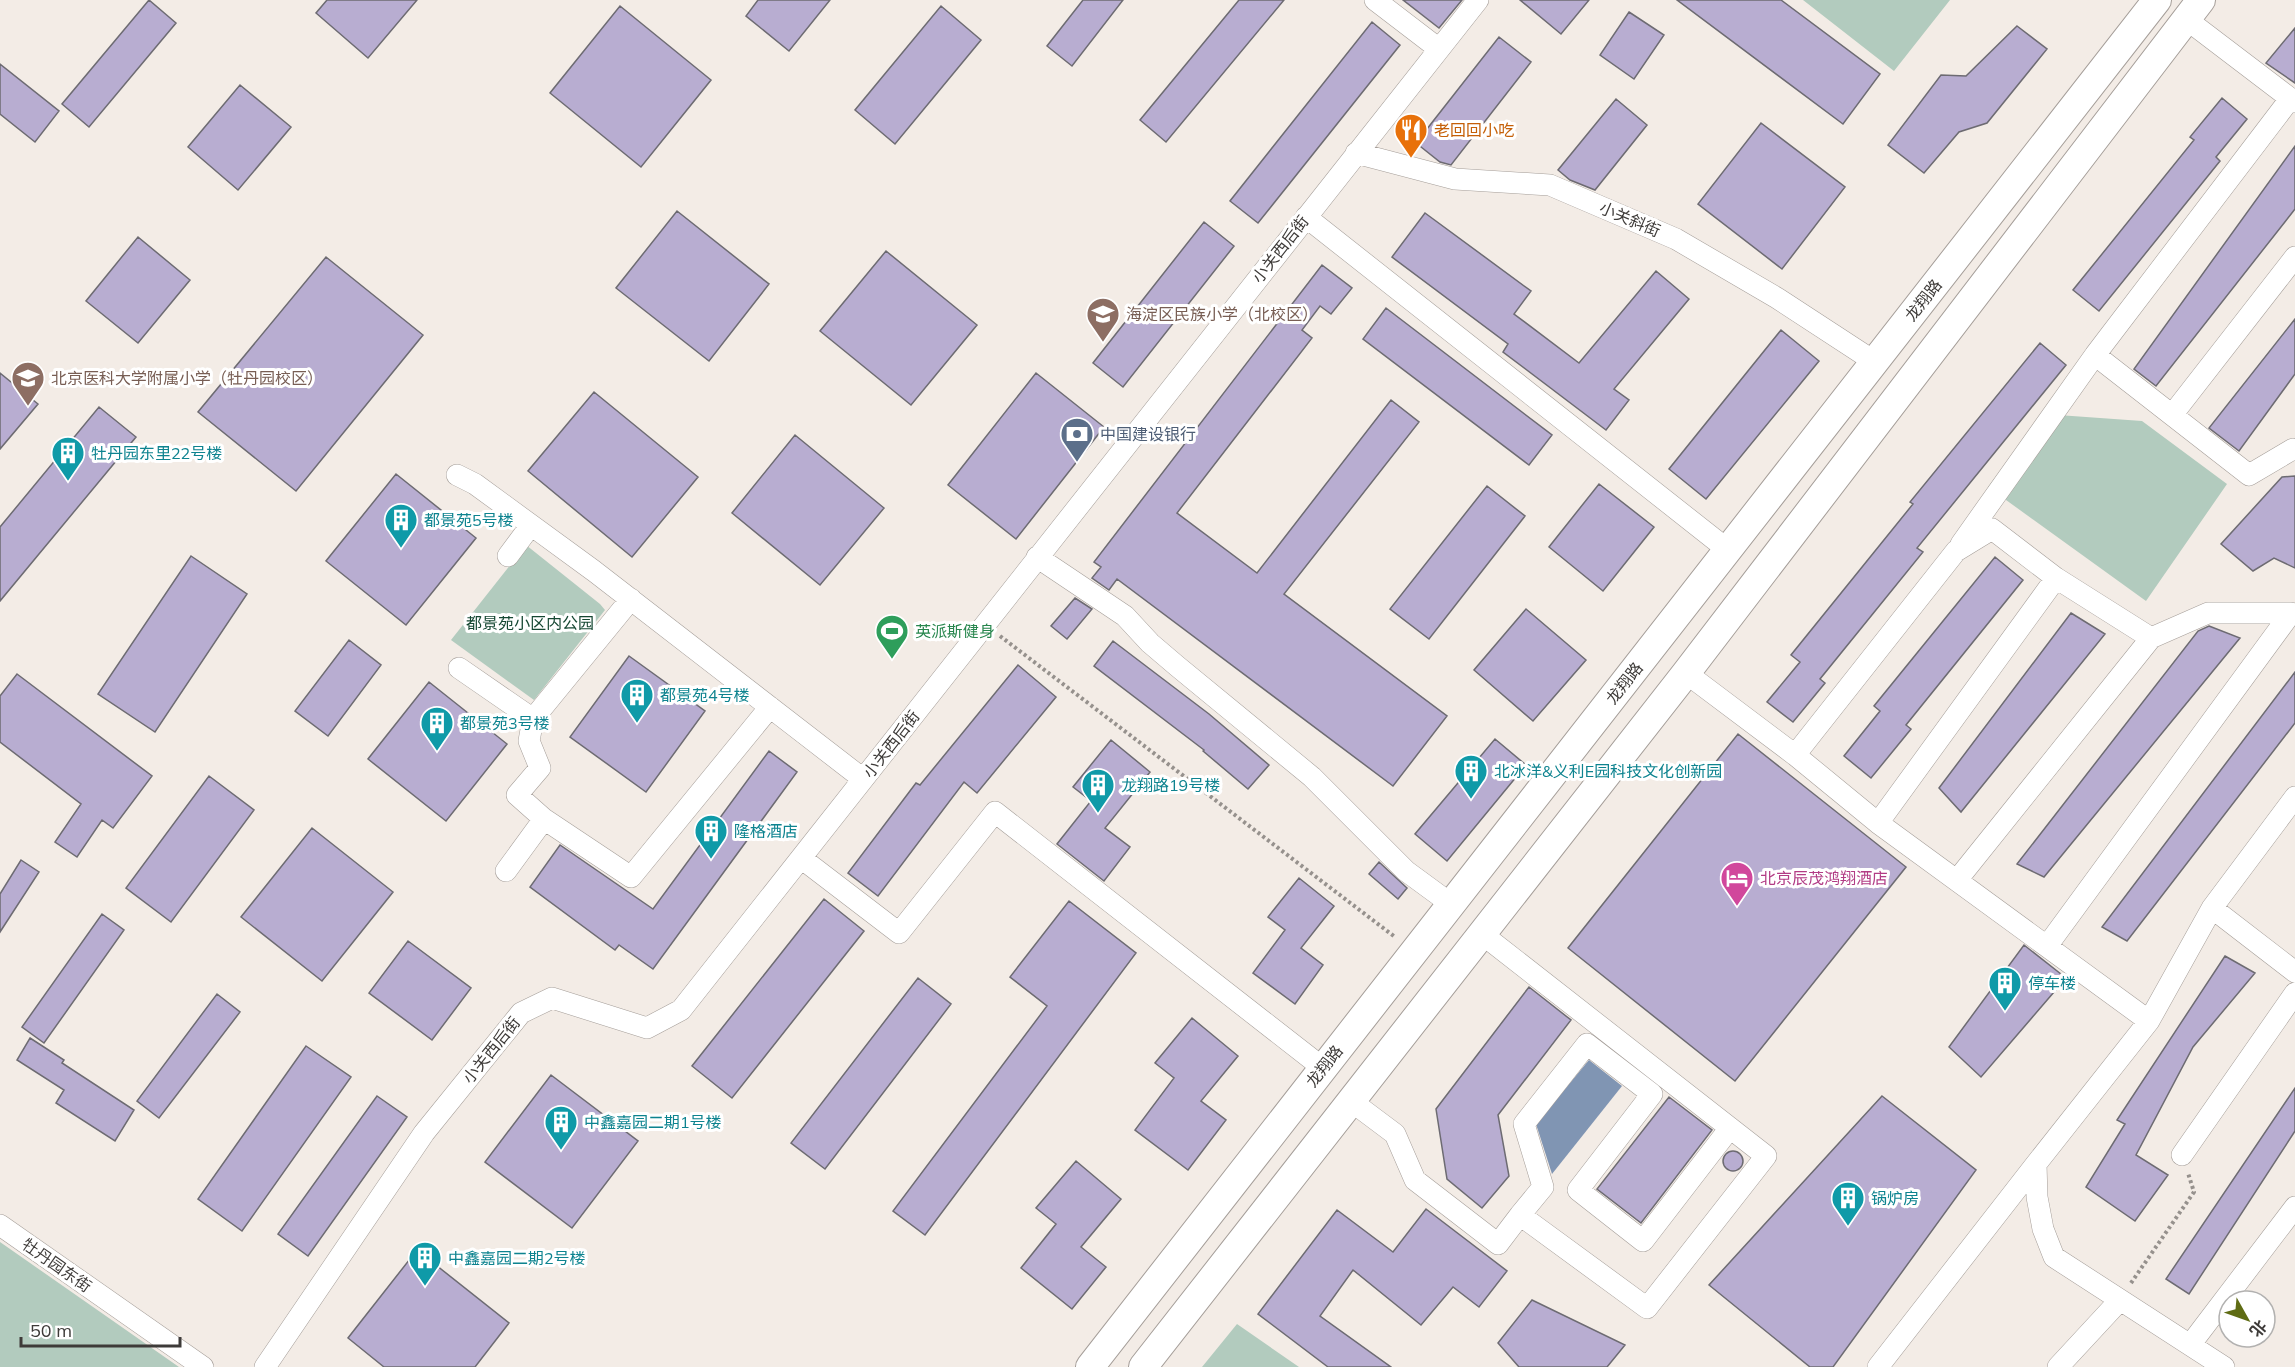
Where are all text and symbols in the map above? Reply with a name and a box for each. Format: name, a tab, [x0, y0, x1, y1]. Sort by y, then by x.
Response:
restaurant icon: 老回回小吃	[1393, 112, 1429, 159]
place label: 老回回小吃	[1434, 120, 1514, 140]
street label: 小关斜街	[1597, 197, 1663, 241]
street label: 小关西后街	[1247, 211, 1313, 287]
street label: 龙翔路	[1900, 275, 1946, 325]
school or university icon: 海淀区民族小学（北校区）	[1085, 296, 1121, 343]
place label: 海淀区民族小学（北校区）	[1126, 304, 1318, 324]
school or university icon: 北京医科大学附属小学（牡丹园校区）	[10, 360, 46, 407]
place label: 北京医科大学附属小学（牡丹园校区）	[51, 368, 323, 388]
bank icon: 中国建设银行	[1059, 416, 1095, 463]
place label: 中国建设银行	[1100, 424, 1196, 444]
building icon: 牡丹园东里22号楼	[50, 435, 86, 482]
place label: 牡丹园东里22号楼	[91, 443, 222, 463]
building icon: 都景苑5号楼	[383, 502, 419, 549]
place label: 都景苑5号楼	[424, 510, 514, 530]
park label: 都景苑小区内公园	[466, 613, 594, 633]
sports icon: 英派斯健身	[874, 613, 910, 660]
place label: 英派斯健身	[915, 621, 995, 641]
street label: 龙翔路	[1601, 658, 1647, 708]
building icon: 都景苑4号楼	[619, 677, 655, 724]
place label: 都景苑4号楼	[660, 685, 750, 705]
building icon: 都景苑3号楼	[419, 705, 455, 752]
street label: 小关西后街	[858, 706, 924, 782]
place label: 都景苑3号楼	[460, 713, 550, 733]
building icon: 北冰洋&义利E园科技文化创新园	[1453, 753, 1489, 800]
place label: 北冰洋&义利E园科技文化创新园	[1494, 761, 1722, 781]
building icon: 龙翔路19号楼	[1080, 767, 1116, 814]
place label: 龙翔路19号楼	[1121, 775, 1220, 795]
building icon: 隆格酒店	[693, 813, 729, 860]
place label: 隆格酒店	[734, 821, 798, 841]
hotel icon: 北京辰茂鸿翔酒店	[1719, 860, 1755, 907]
place label: 北京辰茂鸿翔酒店	[1760, 868, 1888, 888]
building icon: 停车楼	[1987, 965, 2023, 1012]
place label: 停车楼	[2028, 973, 2076, 993]
street label: 小关西后街	[458, 1013, 524, 1087]
street label: 龙翔路	[1301, 1041, 1347, 1091]
building icon: 中鑫嘉园二期1号楼	[543, 1104, 579, 1151]
place label: 中鑫嘉园二期1号楼	[584, 1112, 722, 1132]
building icon: 锅炉房	[1830, 1180, 1866, 1227]
place label: 锅炉房	[1871, 1188, 1919, 1208]
street label: 牡丹园东街	[18, 1234, 96, 1296]
building icon: 中鑫嘉园二期2号楼	[407, 1240, 443, 1287]
place label: 中鑫嘉园二期2号楼	[448, 1248, 586, 1268]
north arrow	[2217, 1289, 2277, 1349]
scale bar	[21, 1310, 180, 1348]
text: 北	[2246, 1316, 2271, 1341]
text: 50 m	[30, 1319, 72, 1342]

